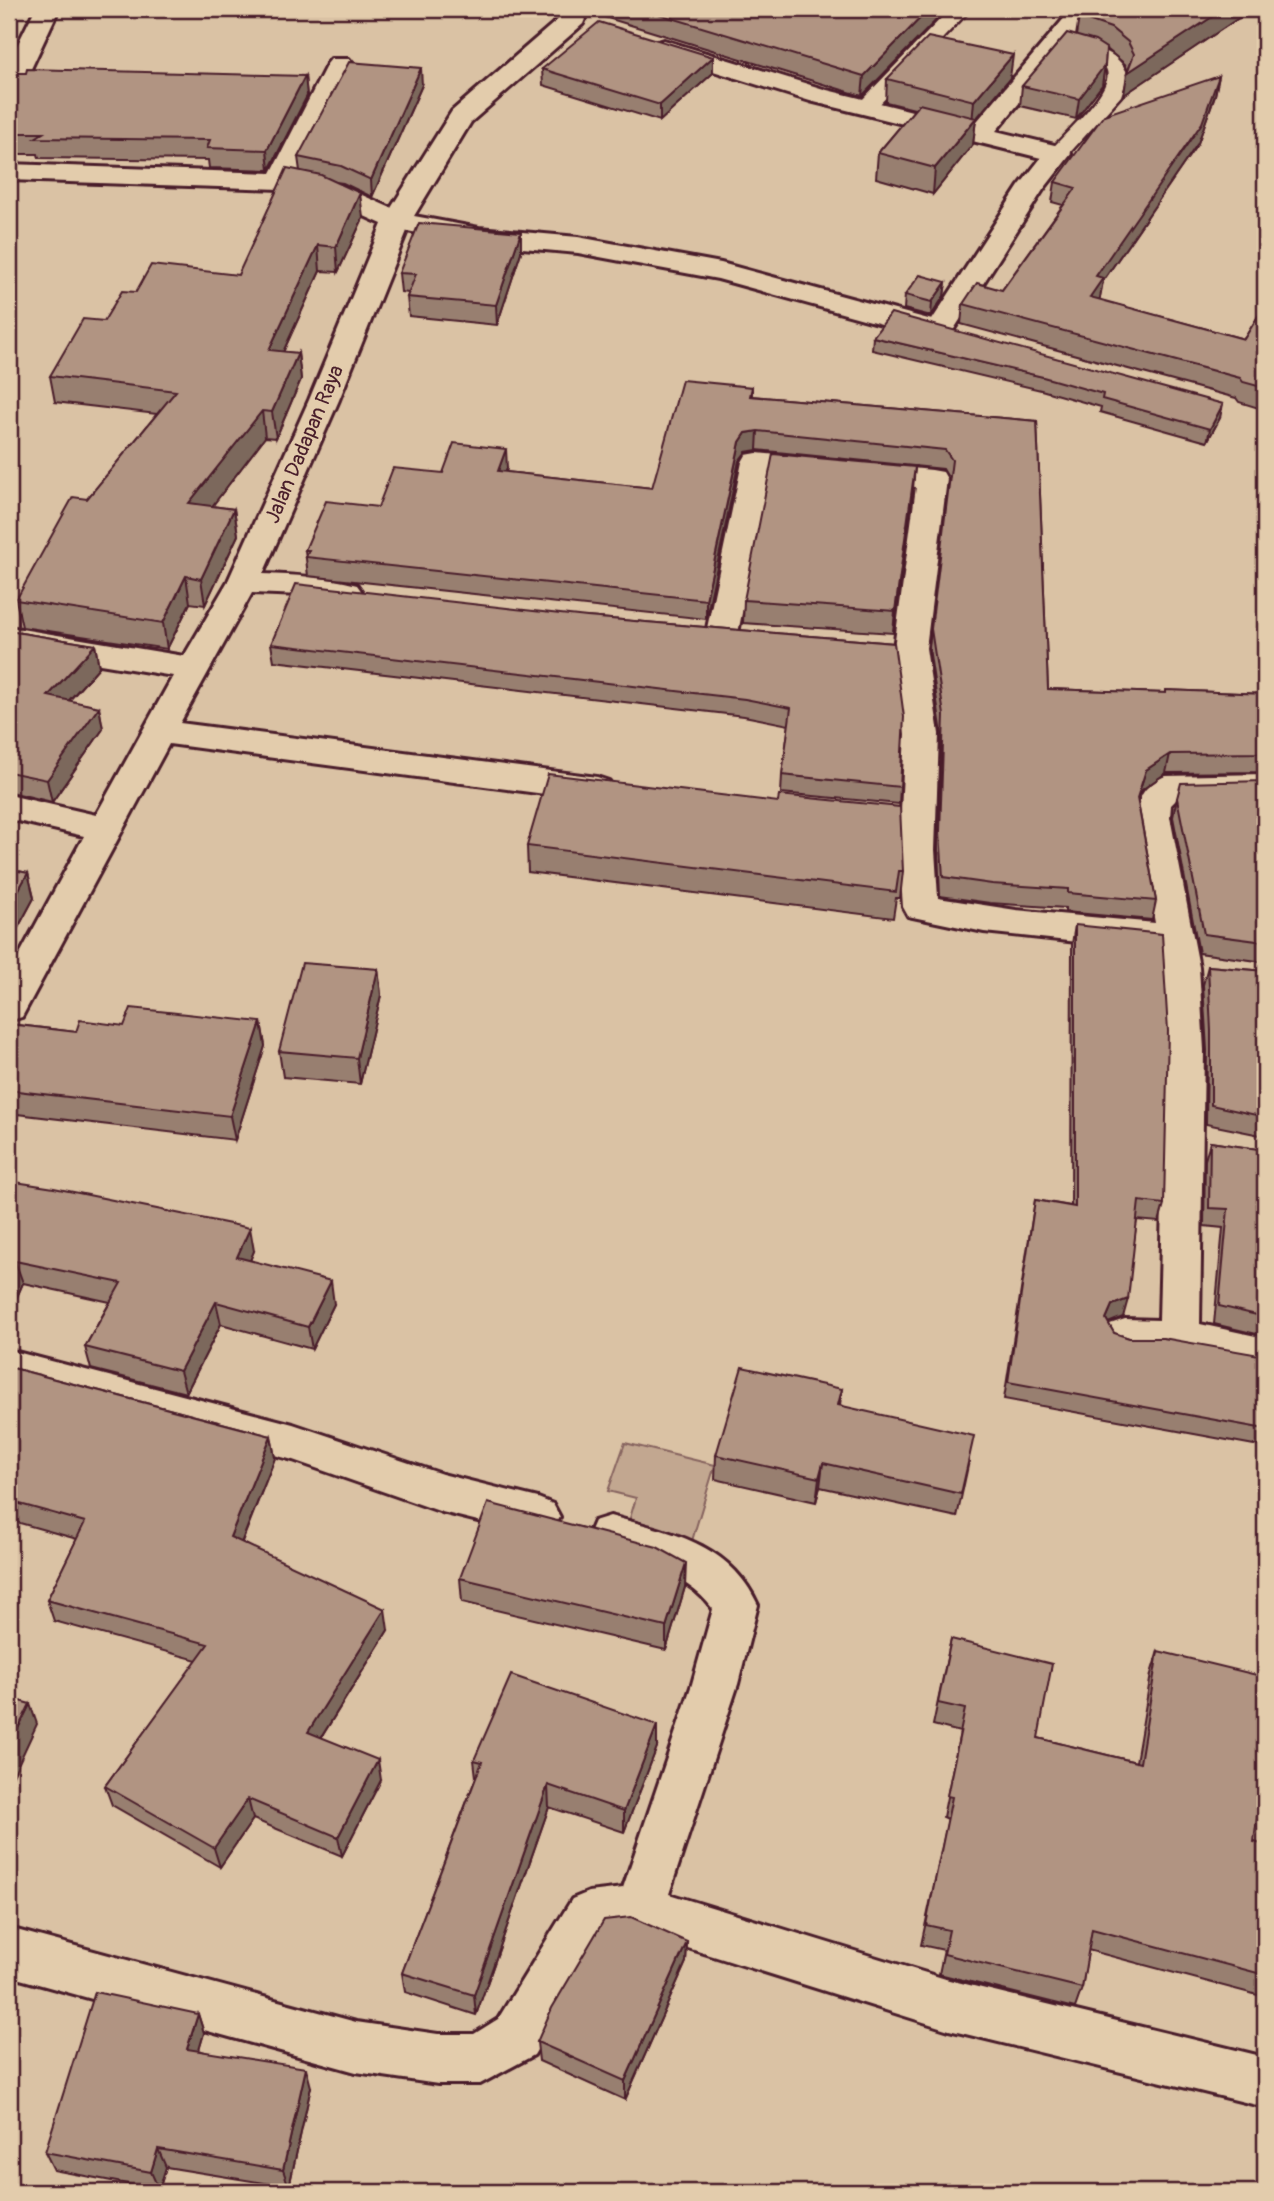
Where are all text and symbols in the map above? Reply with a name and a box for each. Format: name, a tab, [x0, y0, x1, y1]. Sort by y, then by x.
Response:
street label: Jalan Dadapan Raya	[259, 361, 350, 528]

